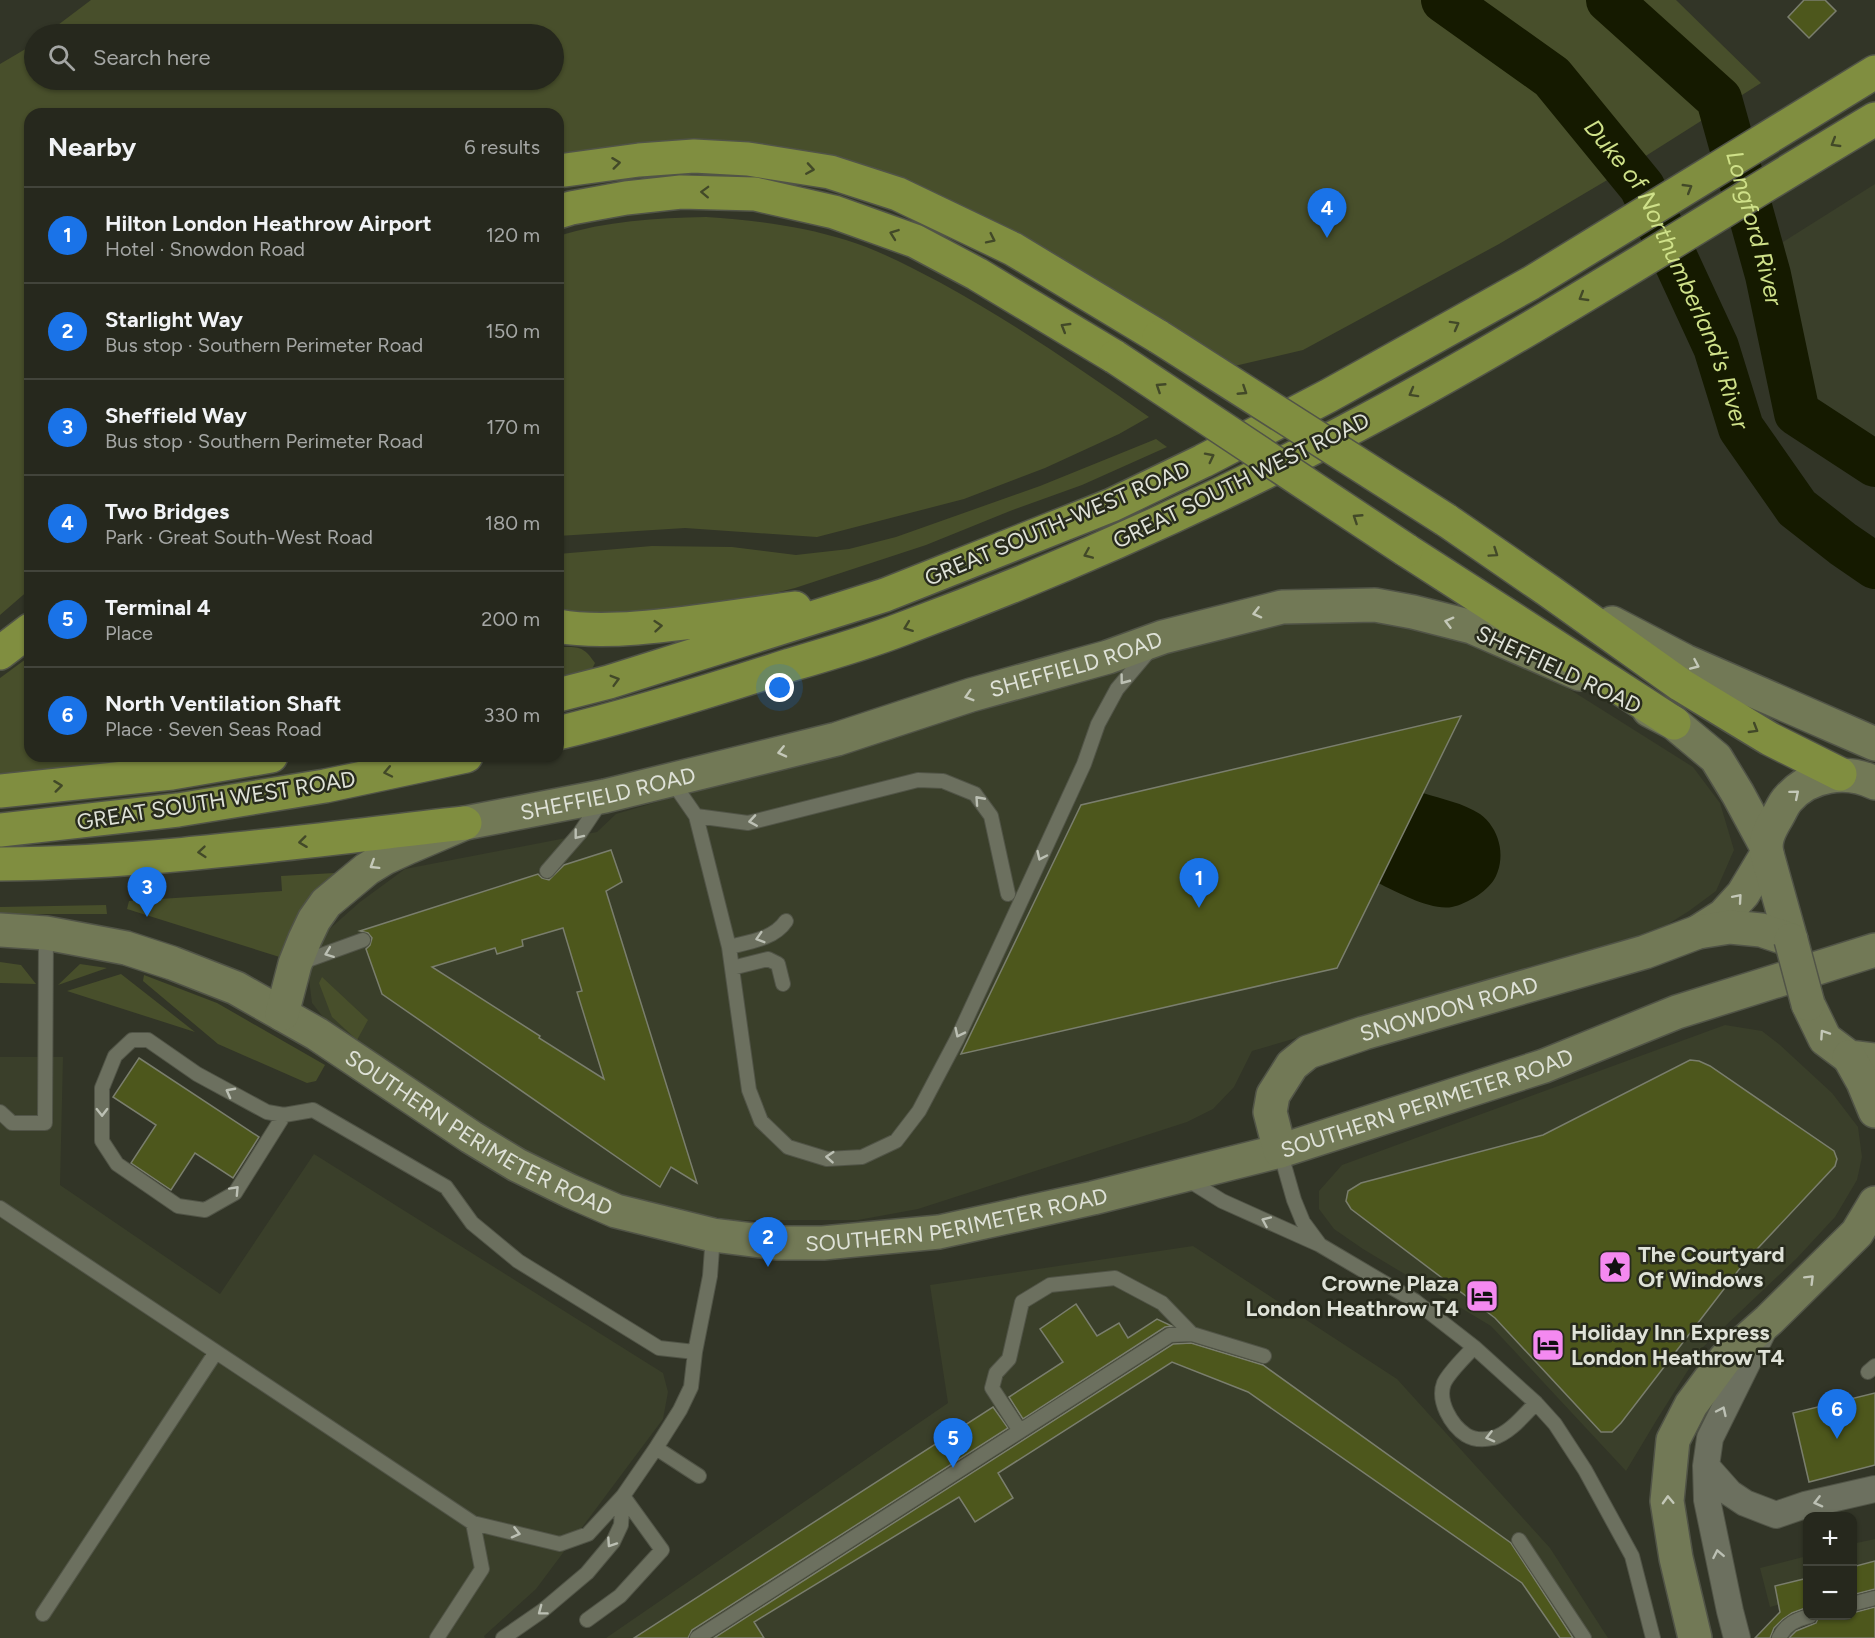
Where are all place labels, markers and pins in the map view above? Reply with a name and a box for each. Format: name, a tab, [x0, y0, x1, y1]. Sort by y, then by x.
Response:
pin: 4	[1308, 188, 1346, 238]
pin: 1	[1180, 858, 1218, 908]
pin: 3	[128, 868, 166, 917]
pin: 2	[748, 1218, 788, 1267]
place label: The Courtyard Of Windows	[1638, 1241, 1785, 1293]
place icon: The Courtyard Of Windows	[1597, 1249, 1633, 1285]
place label: Crowne Plaza London Heathrow T4	[1245, 1270, 1459, 1322]
hotel icon: Crowne Plaza London Heathrow T4	[1464, 1278, 1500, 1314]
place label: Holiday Inn Express London Heathrow T4	[1571, 1319, 1785, 1371]
hotel icon: Holiday Inn Express London Heathrow T4	[1530, 1327, 1566, 1363]
pin: 6	[1818, 1390, 1856, 1439]
pin: 5	[934, 1418, 972, 1468]

